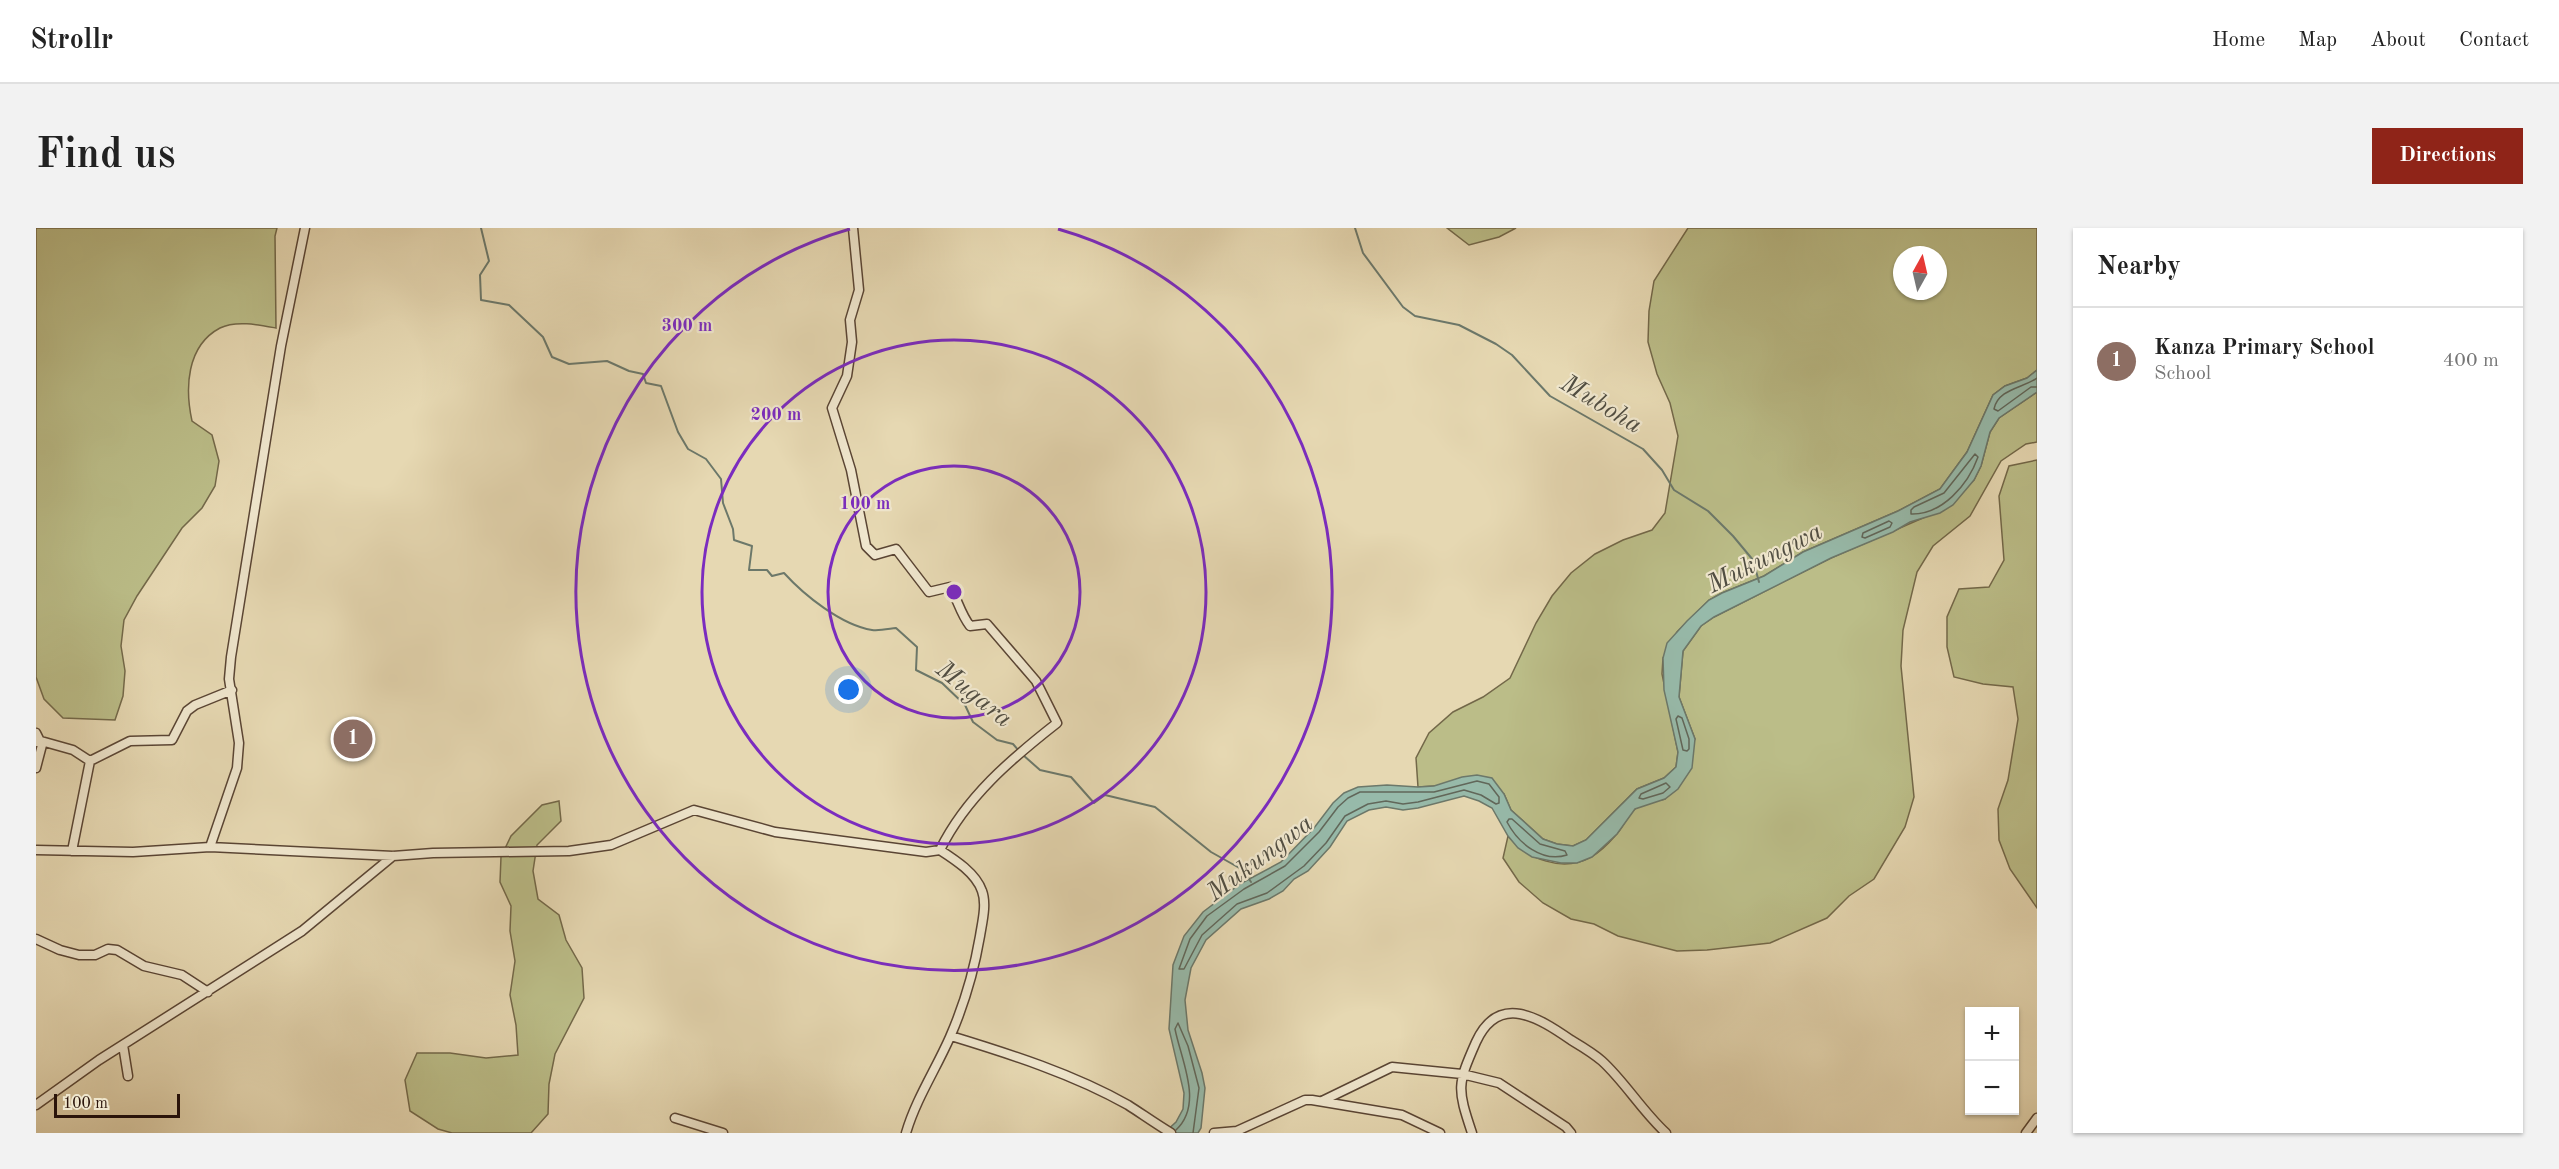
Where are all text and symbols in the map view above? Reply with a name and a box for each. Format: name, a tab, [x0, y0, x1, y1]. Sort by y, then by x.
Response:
text: Strollr	[30, 27, 113, 55]
text: Home	[2212, 30, 2265, 51]
text: Map	[2298, 30, 2337, 51]
text: About	[2370, 30, 2426, 51]
text: Contact	[2459, 30, 2529, 51]
button: Directions	[2372, 128, 2523, 184]
text: Find us	[36, 135, 175, 177]
north arrow	[1893, 246, 1947, 300]
text: Nearby	[2097, 254, 2181, 280]
text: 300 m	[662, 317, 712, 335]
text: Kanza Primary School	[2154, 337, 2375, 359]
text: 1	[2111, 351, 2122, 371]
text: 400 m	[2443, 351, 2499, 371]
text: School	[2154, 364, 2211, 384]
water label: Muboha	[1555, 370, 1646, 439]
text: 200 m	[751, 406, 801, 424]
text: 100 m	[840, 495, 890, 513]
water label: Mukungwa	[1702, 519, 1827, 599]
centre of rings	[944, 582, 964, 602]
water label: Mugara	[930, 656, 1017, 733]
your location	[834, 675, 863, 704]
pin: 1	[334, 716, 372, 762]
water label: Mukungwa	[1201, 810, 1318, 907]
map controls	[1965, 1007, 2019, 1115]
button: +	[1965, 1007, 2019, 1061]
button: −	[1965, 1061, 2019, 1115]
scale bar	[54, 1091, 180, 1118]
text: 100 m	[63, 1096, 108, 1112]

